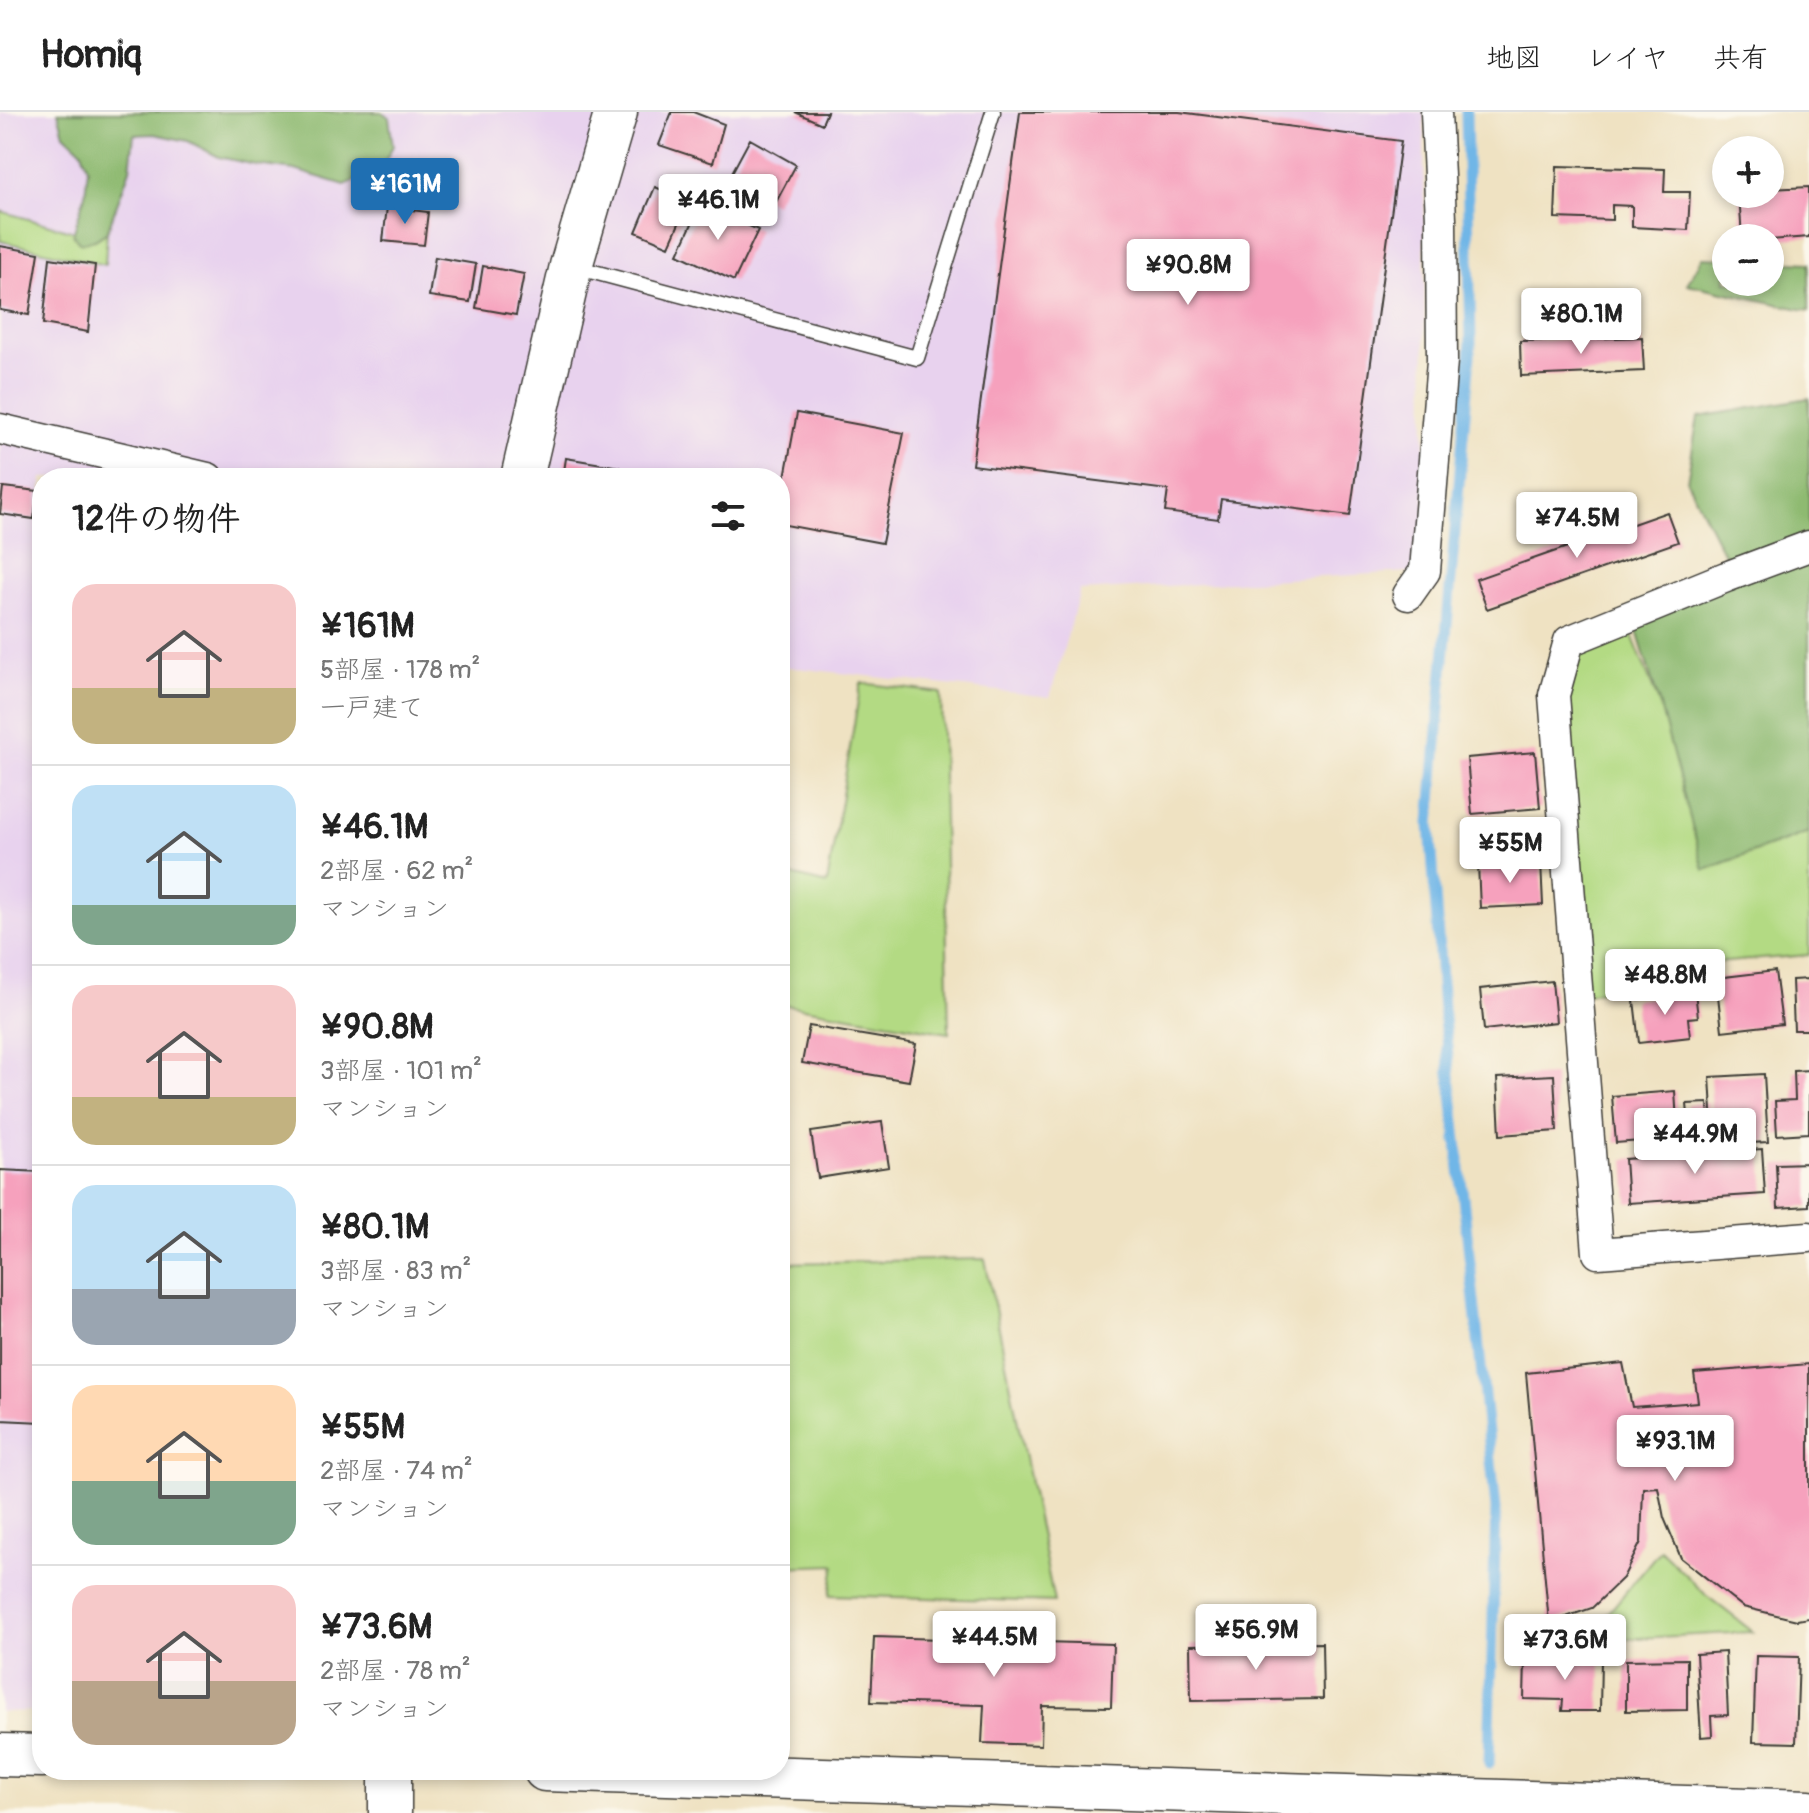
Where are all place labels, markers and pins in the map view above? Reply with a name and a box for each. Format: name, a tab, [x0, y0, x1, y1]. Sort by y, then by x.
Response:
pin: ¥161M	[349, 158, 461, 226]
pin: ¥46.1M	[653, 174, 783, 242]
pin: ¥90.8M	[1123, 239, 1253, 307]
pin: ¥80.1M	[1516, 288, 1646, 356]
pin: ¥74.5M	[1512, 492, 1642, 560]
pin: ¥55M	[1463, 817, 1557, 885]
pin: ¥48.8M	[1600, 949, 1730, 1017]
pin: ¥44.9M	[1630, 1108, 1760, 1176]
pin: ¥93.1M	[1610, 1415, 1740, 1483]
pin: ¥56.9M	[1191, 1604, 1321, 1672]
pin: ¥44.5M	[929, 1611, 1059, 1679]
pin: ¥73.6M	[1500, 1614, 1630, 1682]

